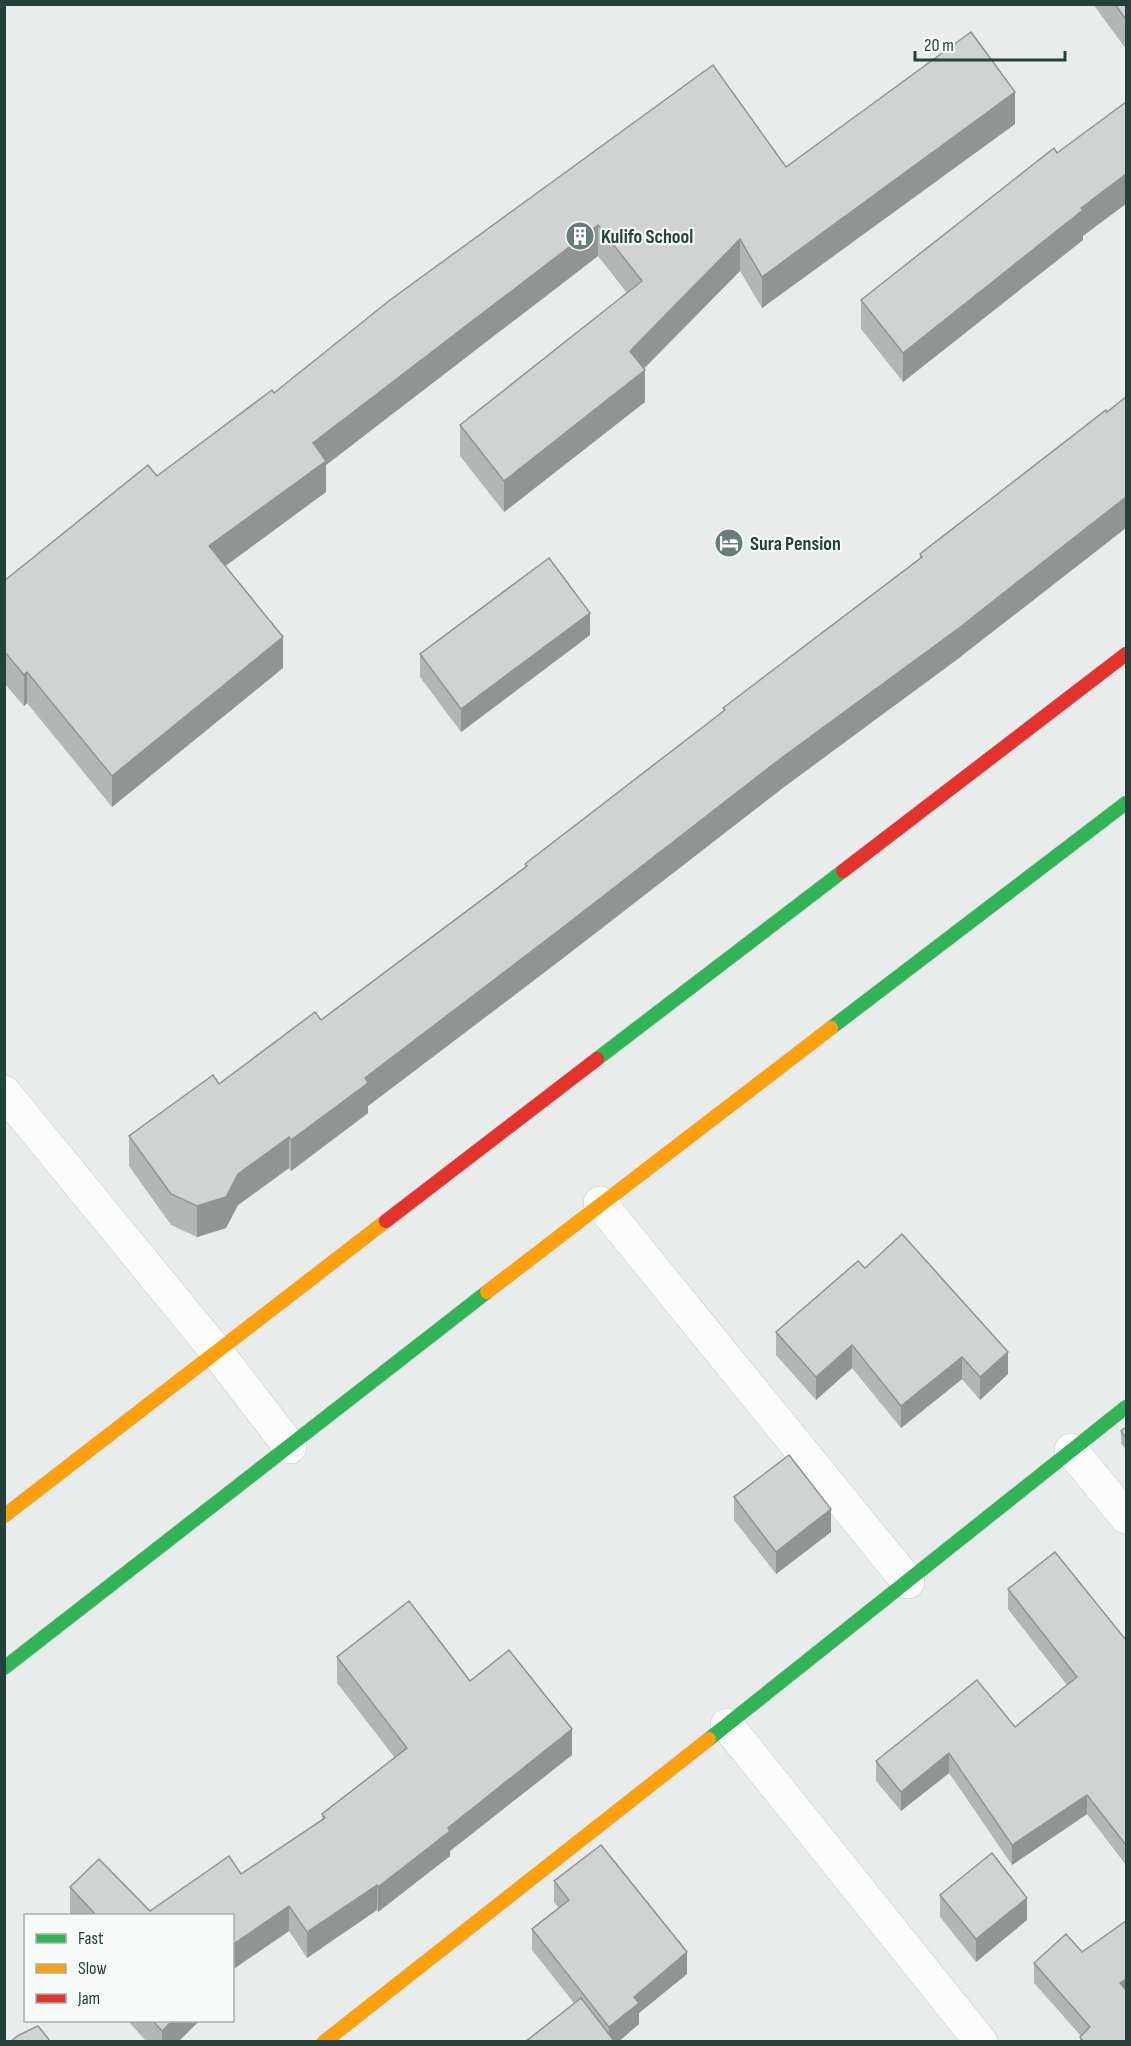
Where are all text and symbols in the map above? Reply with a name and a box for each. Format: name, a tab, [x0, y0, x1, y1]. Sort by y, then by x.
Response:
scale bar	[915, 24, 1065, 62]
text: 20 m	[924, 35, 954, 56]
building icon: Kulifo School	[564, 220, 596, 252]
place label: Kulifo School	[601, 225, 693, 249]
hotel icon: Sura Pension	[713, 527, 745, 559]
place label: Sura Pension	[750, 532, 841, 556]
legend	[24, 1914, 234, 2022]
text: Fast	[78, 1928, 104, 1949]
text: Slow	[78, 1958, 107, 1979]
text: Jam	[77, 1988, 100, 2009]

